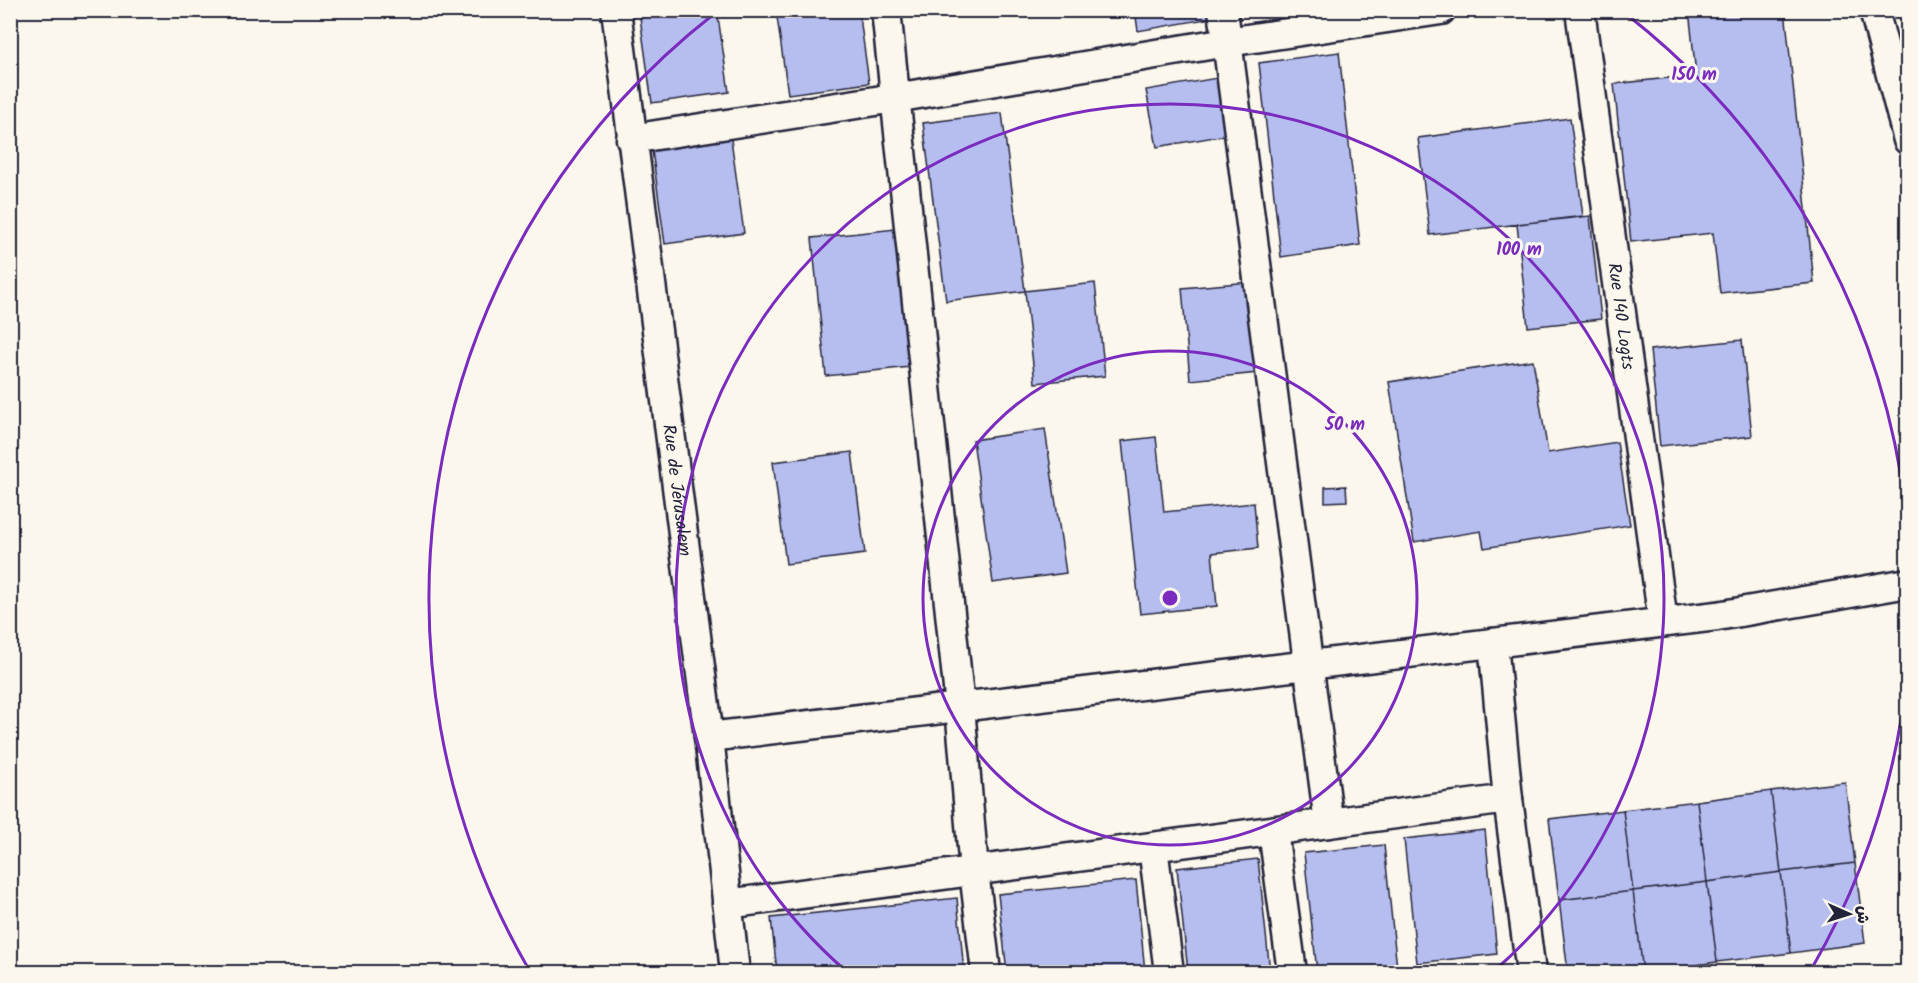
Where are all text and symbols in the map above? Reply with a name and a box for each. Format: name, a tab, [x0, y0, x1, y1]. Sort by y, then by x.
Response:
text: 150 m	[1671, 61, 1717, 90]
text: 100 m	[1496, 236, 1542, 265]
street label: Rue 140 Logts	[1598, 261, 1642, 372]
text: 50 m	[1324, 411, 1365, 440]
street label: Rue de Jérusalem	[653, 423, 699, 558]
centre of rings	[1160, 588, 1180, 608]
north arrow	[1819, 884, 1879, 944]
text: ش	[1850, 905, 1875, 924]

